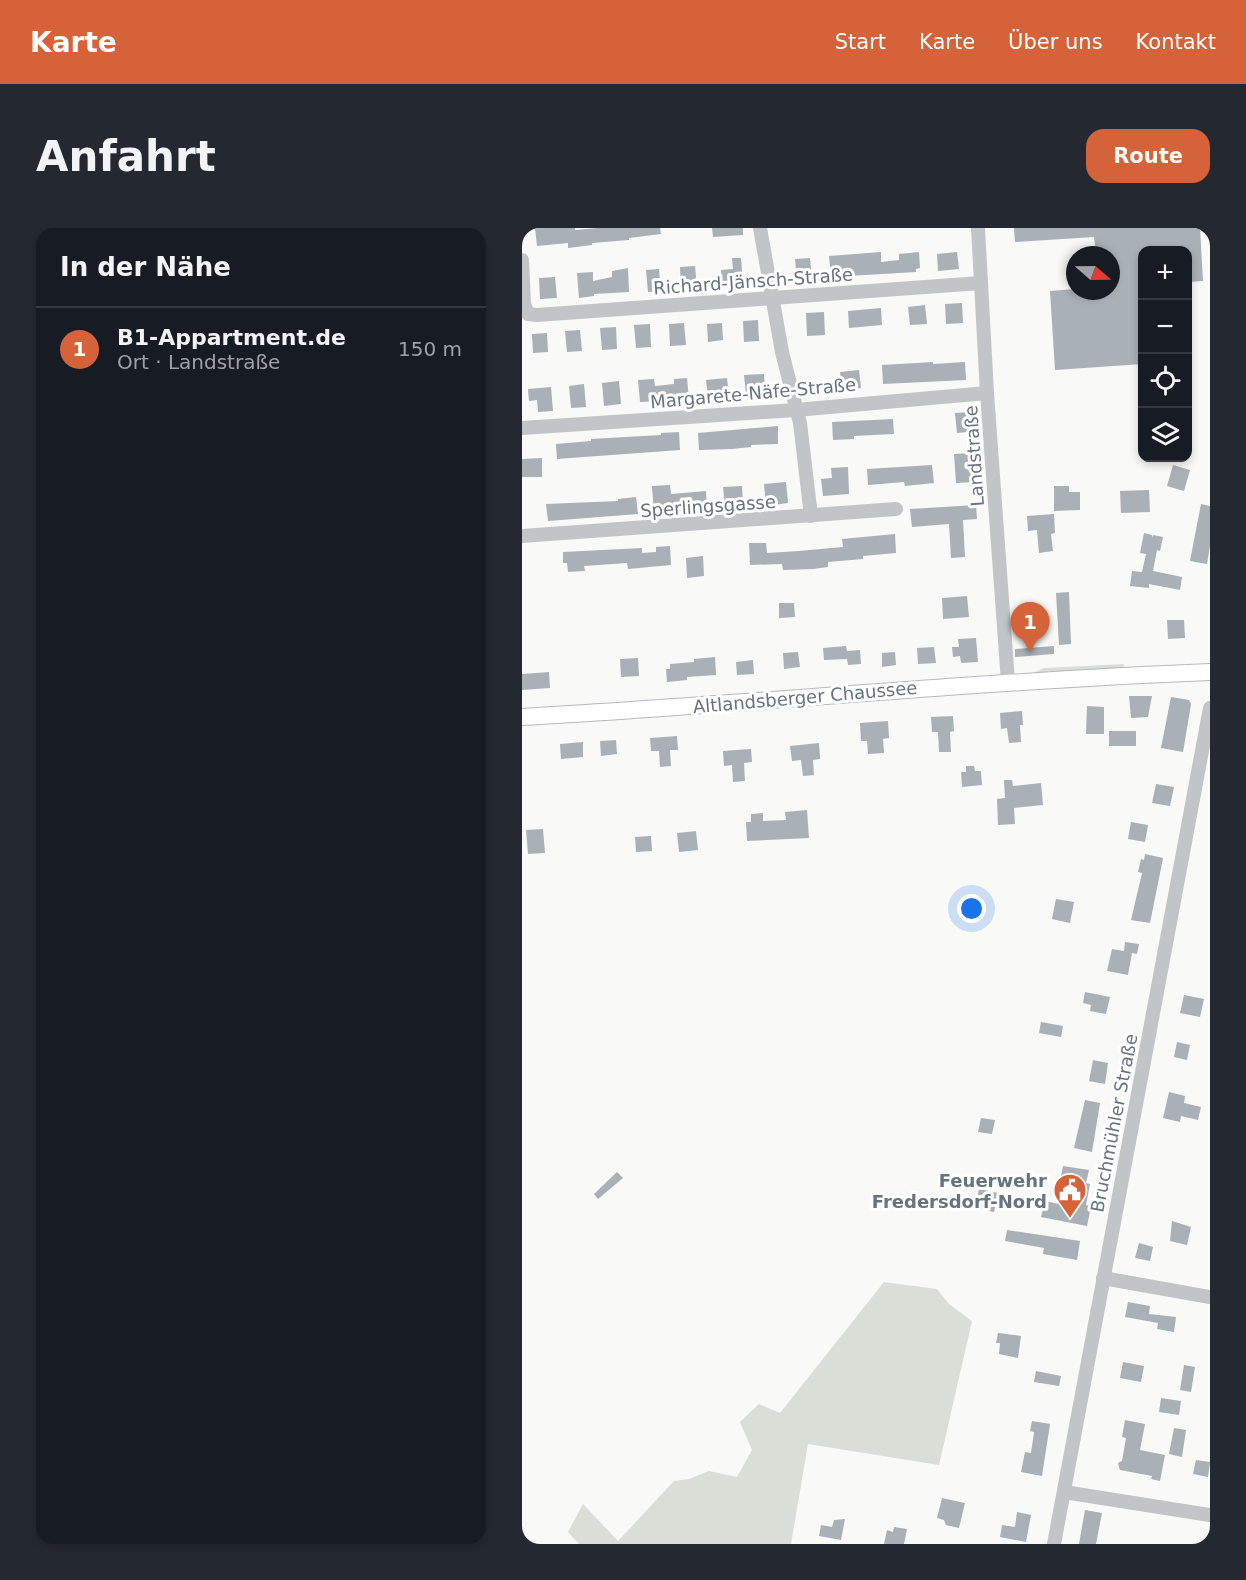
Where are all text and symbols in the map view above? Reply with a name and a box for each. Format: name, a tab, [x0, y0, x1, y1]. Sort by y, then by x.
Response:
text: Karte	[30, 26, 117, 59]
text: Start	[835, 30, 886, 54]
text: Karte	[919, 30, 975, 54]
text: Über uns	[1008, 30, 1103, 54]
text: Kontakt	[1136, 30, 1216, 54]
button: Route	[1086, 129, 1210, 183]
text: Anfahrt	[36, 132, 216, 181]
north arrow	[1066, 246, 1120, 300]
map controls	[1138, 246, 1192, 462]
button: +	[1138, 246, 1192, 300]
text: In der Nähe	[60, 252, 231, 282]
street label: Richard-Jänsch-Straße	[652, 264, 854, 298]
button: −	[1138, 300, 1192, 354]
text: B1-Appartment.de	[117, 325, 346, 350]
text: 1	[73, 337, 86, 361]
text: 150 m	[398, 337, 462, 361]
text: Ort · Landstraße	[117, 350, 280, 374]
button: locate	[1138, 354, 1192, 408]
street label: Margarete-Näfe-Straße	[649, 374, 857, 412]
street label: Landstraße	[960, 405, 988, 507]
button: layers	[1138, 408, 1192, 462]
street label: Sperlingsgasse	[640, 491, 776, 521]
pin: 1	[1010, 602, 1050, 652]
street label: Altlandsberger Chaussee	[692, 677, 918, 717]
your location	[957, 894, 986, 923]
street label: Bruchmühler Straße	[1086, 1032, 1142, 1214]
place label: Feuerwehr Fredersdorf-Nord	[872, 1170, 1047, 1212]
public building icon: Feuerwehr Fredersdorf-Nord	[1052, 1172, 1088, 1219]

